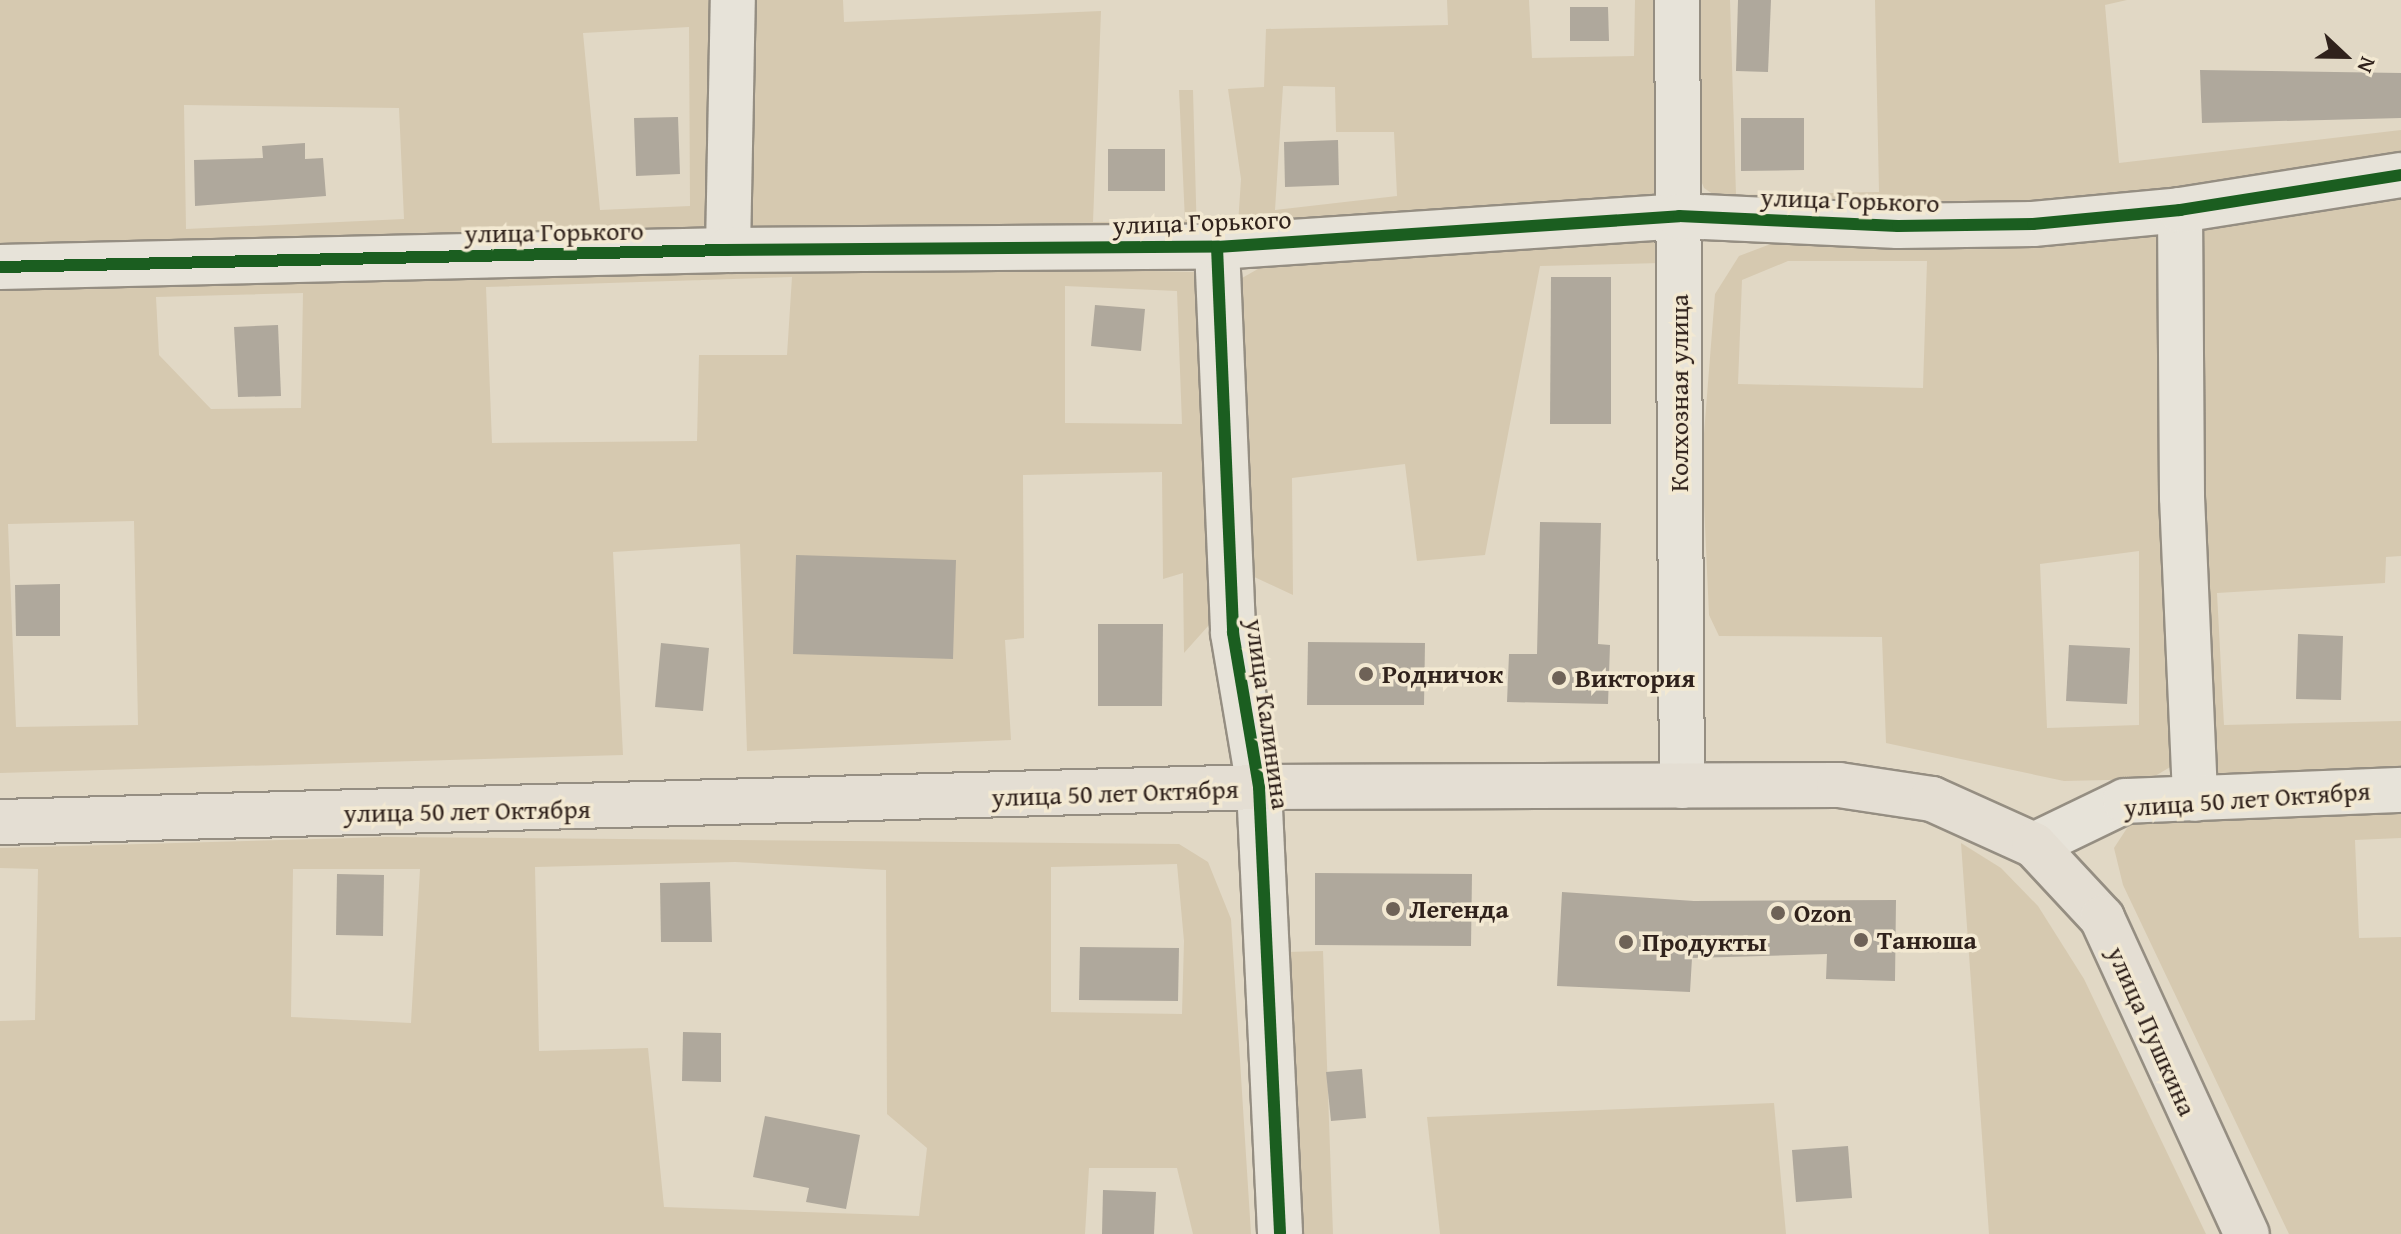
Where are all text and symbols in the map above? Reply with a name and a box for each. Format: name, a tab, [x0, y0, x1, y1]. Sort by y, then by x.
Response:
north arrow	[2305, 16, 2385, 96]
text: N	[2350, 52, 2385, 78]
street label: улица Горького	[1760, 181, 1940, 219]
street label: улица Горького	[1112, 203, 1292, 241]
street label: улица Горького	[464, 215, 644, 249]
street label: Колхозная улица	[1663, 294, 1695, 492]
street label: улица Калинина	[1239, 617, 1297, 811]
place label: Родничок	[1382, 658, 1503, 690]
place label: Виктория	[1575, 662, 1695, 694]
marker: Родничок	[1357, 665, 1375, 683]
marker: Виктория	[1550, 669, 1568, 687]
street label: улица 50 лет Октября	[991, 773, 1239, 813]
street label: улица 50 лет Октября	[2123, 775, 2371, 823]
street label: улица 50 лет Октября	[343, 793, 591, 829]
place label: Легенда	[1409, 893, 1509, 925]
place label: Ozon	[1794, 897, 1852, 929]
marker: Легенда	[1384, 900, 1402, 918]
marker: Ozon	[1769, 904, 1787, 922]
place label: Танюша	[1877, 924, 1977, 956]
place label: Продукты	[1642, 926, 1767, 958]
marker: Танюша	[1852, 931, 1870, 949]
marker: Продукты	[1617, 933, 1635, 951]
street label: улица Пушкина	[2101, 941, 2203, 1121]

